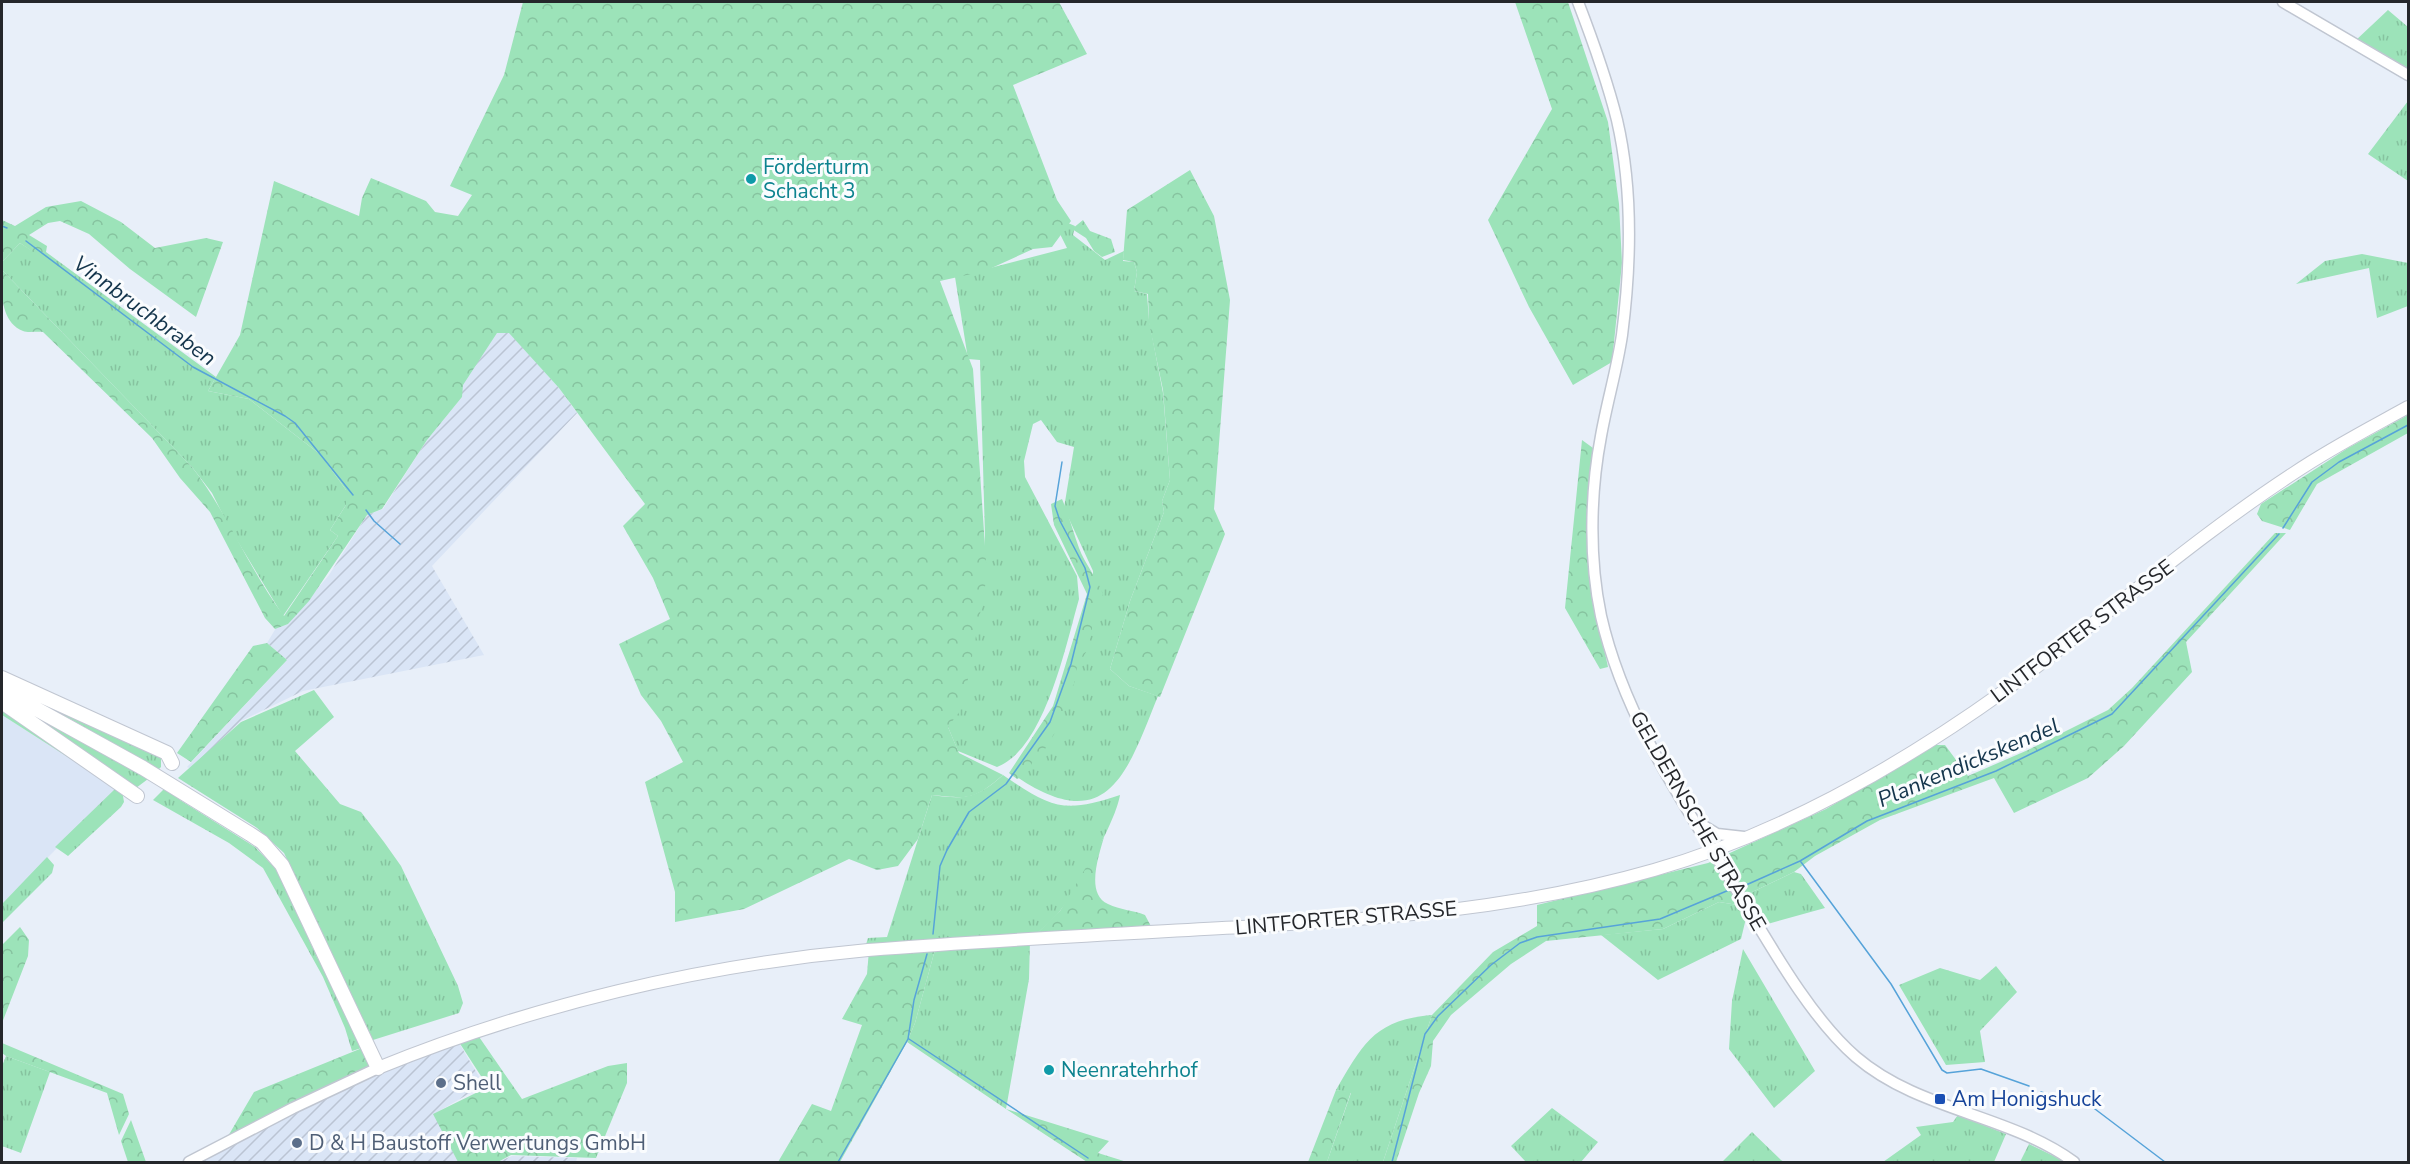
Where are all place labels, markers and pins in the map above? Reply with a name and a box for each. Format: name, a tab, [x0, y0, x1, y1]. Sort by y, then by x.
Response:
place label: Förderturm Schacht 3	[763, 153, 869, 205]
marker: Förderturm Schacht 3	[744, 172, 758, 186]
place label: Neenratehrhof	[1061, 1056, 1199, 1084]
marker: Neenratehrhof	[1042, 1063, 1056, 1077]
place label: Shell	[453, 1069, 502, 1097]
marker: Shell	[434, 1076, 448, 1090]
place label: Am Honigshuck	[1952, 1085, 2102, 1113]
marker: Am Honigshuck	[1933, 1092, 1947, 1106]
place label: D & H Baustoff Verwertungs GmbH	[309, 1129, 646, 1157]
marker: D & H Baustoff Verwertungs GmbH	[290, 1136, 304, 1150]

